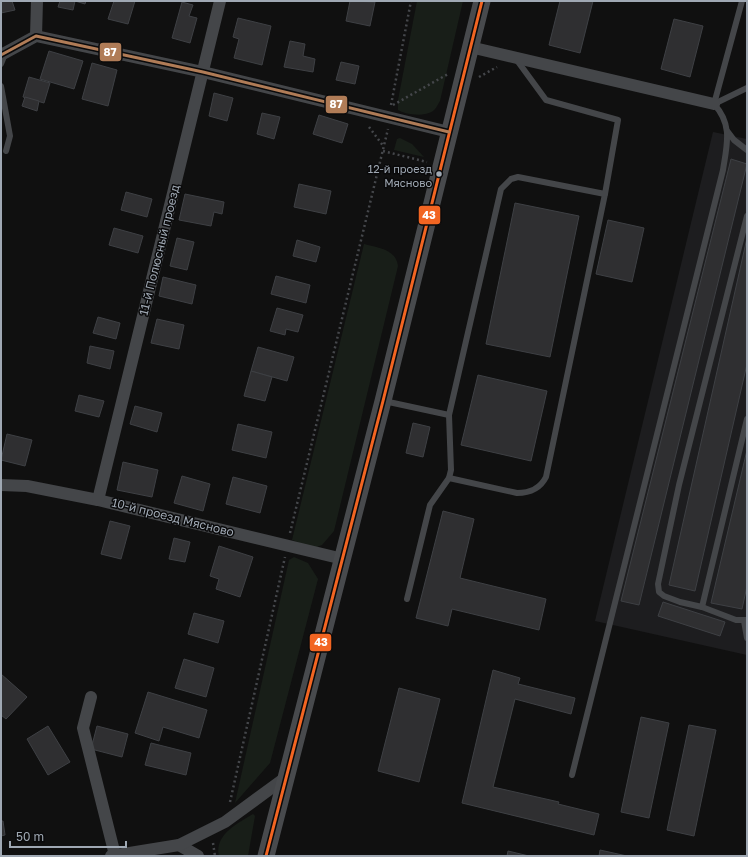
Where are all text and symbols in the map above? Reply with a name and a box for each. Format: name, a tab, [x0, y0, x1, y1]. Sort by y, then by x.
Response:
line badge: 87	[99, 42, 122, 62]
text: 87	[103, 45, 117, 58]
line badge: 87	[325, 95, 348, 114]
text: 87	[329, 97, 343, 110]
place label: 12-й проезд Мясново	[368, 162, 432, 189]
marker: 12-й проезд Мясново	[434, 169, 444, 179]
street label: 11-й Полюсный проезд	[135, 183, 183, 317]
line badge: 43	[418, 205, 441, 225]
text: 43	[422, 208, 436, 221]
street label: 10-й проезд Мясново	[110, 495, 236, 539]
line badge: 43	[309, 633, 332, 652]
text: 43	[314, 635, 328, 648]
scale bar	[10, 823, 126, 849]
text: 50 m	[16, 829, 44, 844]

